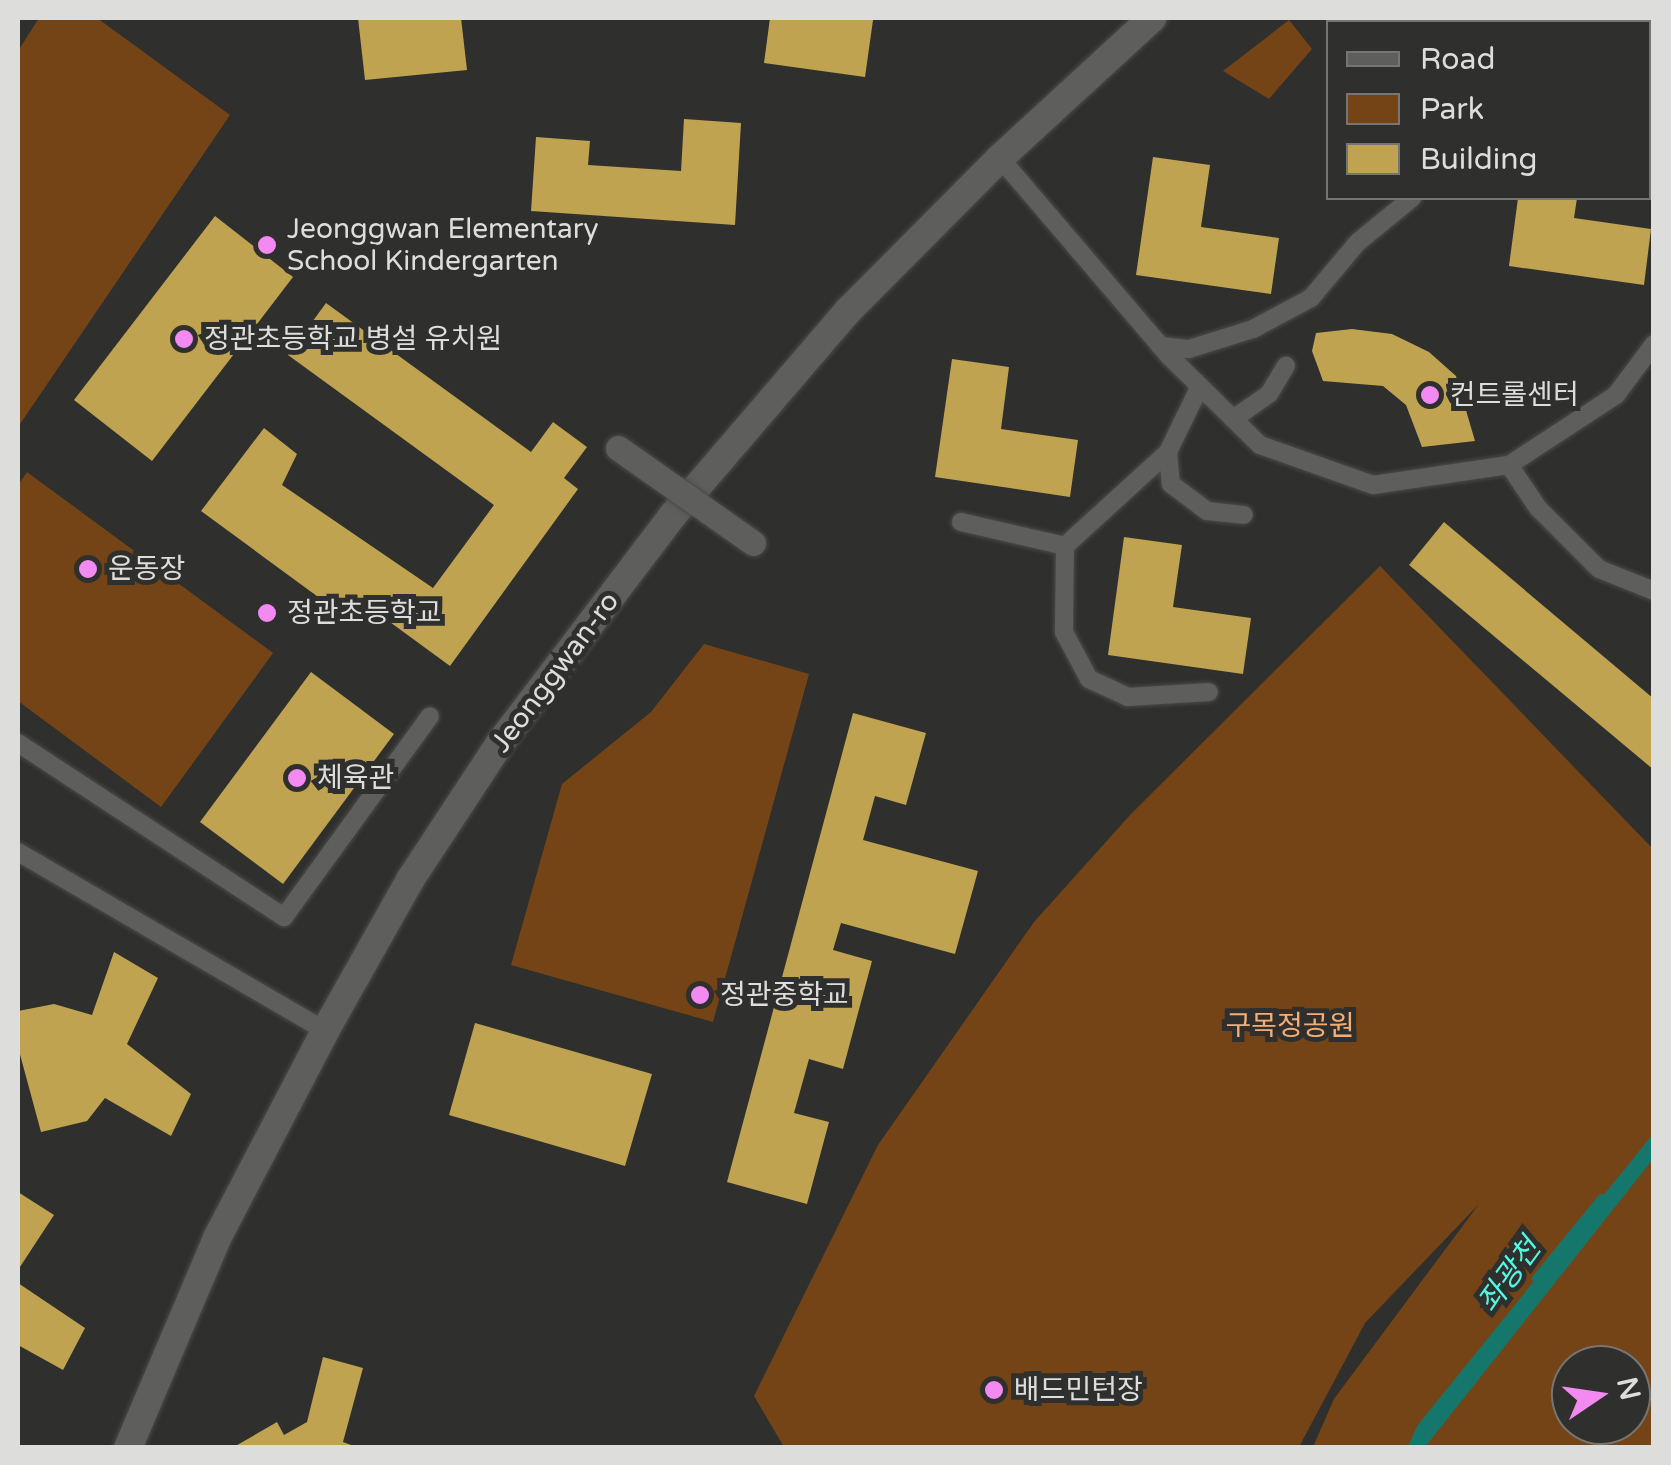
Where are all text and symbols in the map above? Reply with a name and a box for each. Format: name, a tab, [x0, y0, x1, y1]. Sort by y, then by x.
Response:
legend	[1326, 20, 1651, 200]
text: Road	[1420, 41, 1495, 78]
text: Park	[1420, 91, 1484, 128]
text: Building	[1420, 141, 1537, 178]
place label: Jeonggwan Elementary School Kindergarten	[287, 212, 599, 278]
marker: Jeonggwan Elementary School Kindergarten	[256, 234, 278, 256]
place label: 정관초등학교 병설 유치원	[204, 322, 502, 356]
marker: 정관초등학교 병설 유치원	[173, 328, 195, 350]
place label: 컨트롤센터	[1450, 378, 1579, 412]
marker: 컨트롤센터	[1419, 384, 1441, 406]
place label: 운동장	[108, 552, 185, 586]
marker: 운동장	[77, 558, 99, 580]
street label: Jeonggwan-ro	[484, 585, 626, 759]
place label: 정관초등학교	[287, 596, 442, 630]
marker: 정관초등학교	[256, 602, 278, 624]
place label: 체육관	[317, 761, 394, 795]
marker: 체육관	[286, 767, 308, 789]
place label: 정관중학교	[720, 978, 849, 1012]
marker: 정관중학교	[689, 984, 711, 1006]
park label: 구목정공원	[1226, 1009, 1354, 1043]
water label: 좌광천	[1471, 1232, 1549, 1320]
north arrow	[1551, 1345, 1651, 1445]
place label: 배드민턴장	[1014, 1373, 1143, 1407]
text: N	[1609, 1374, 1647, 1403]
marker: 배드민턴장	[983, 1379, 1005, 1401]

